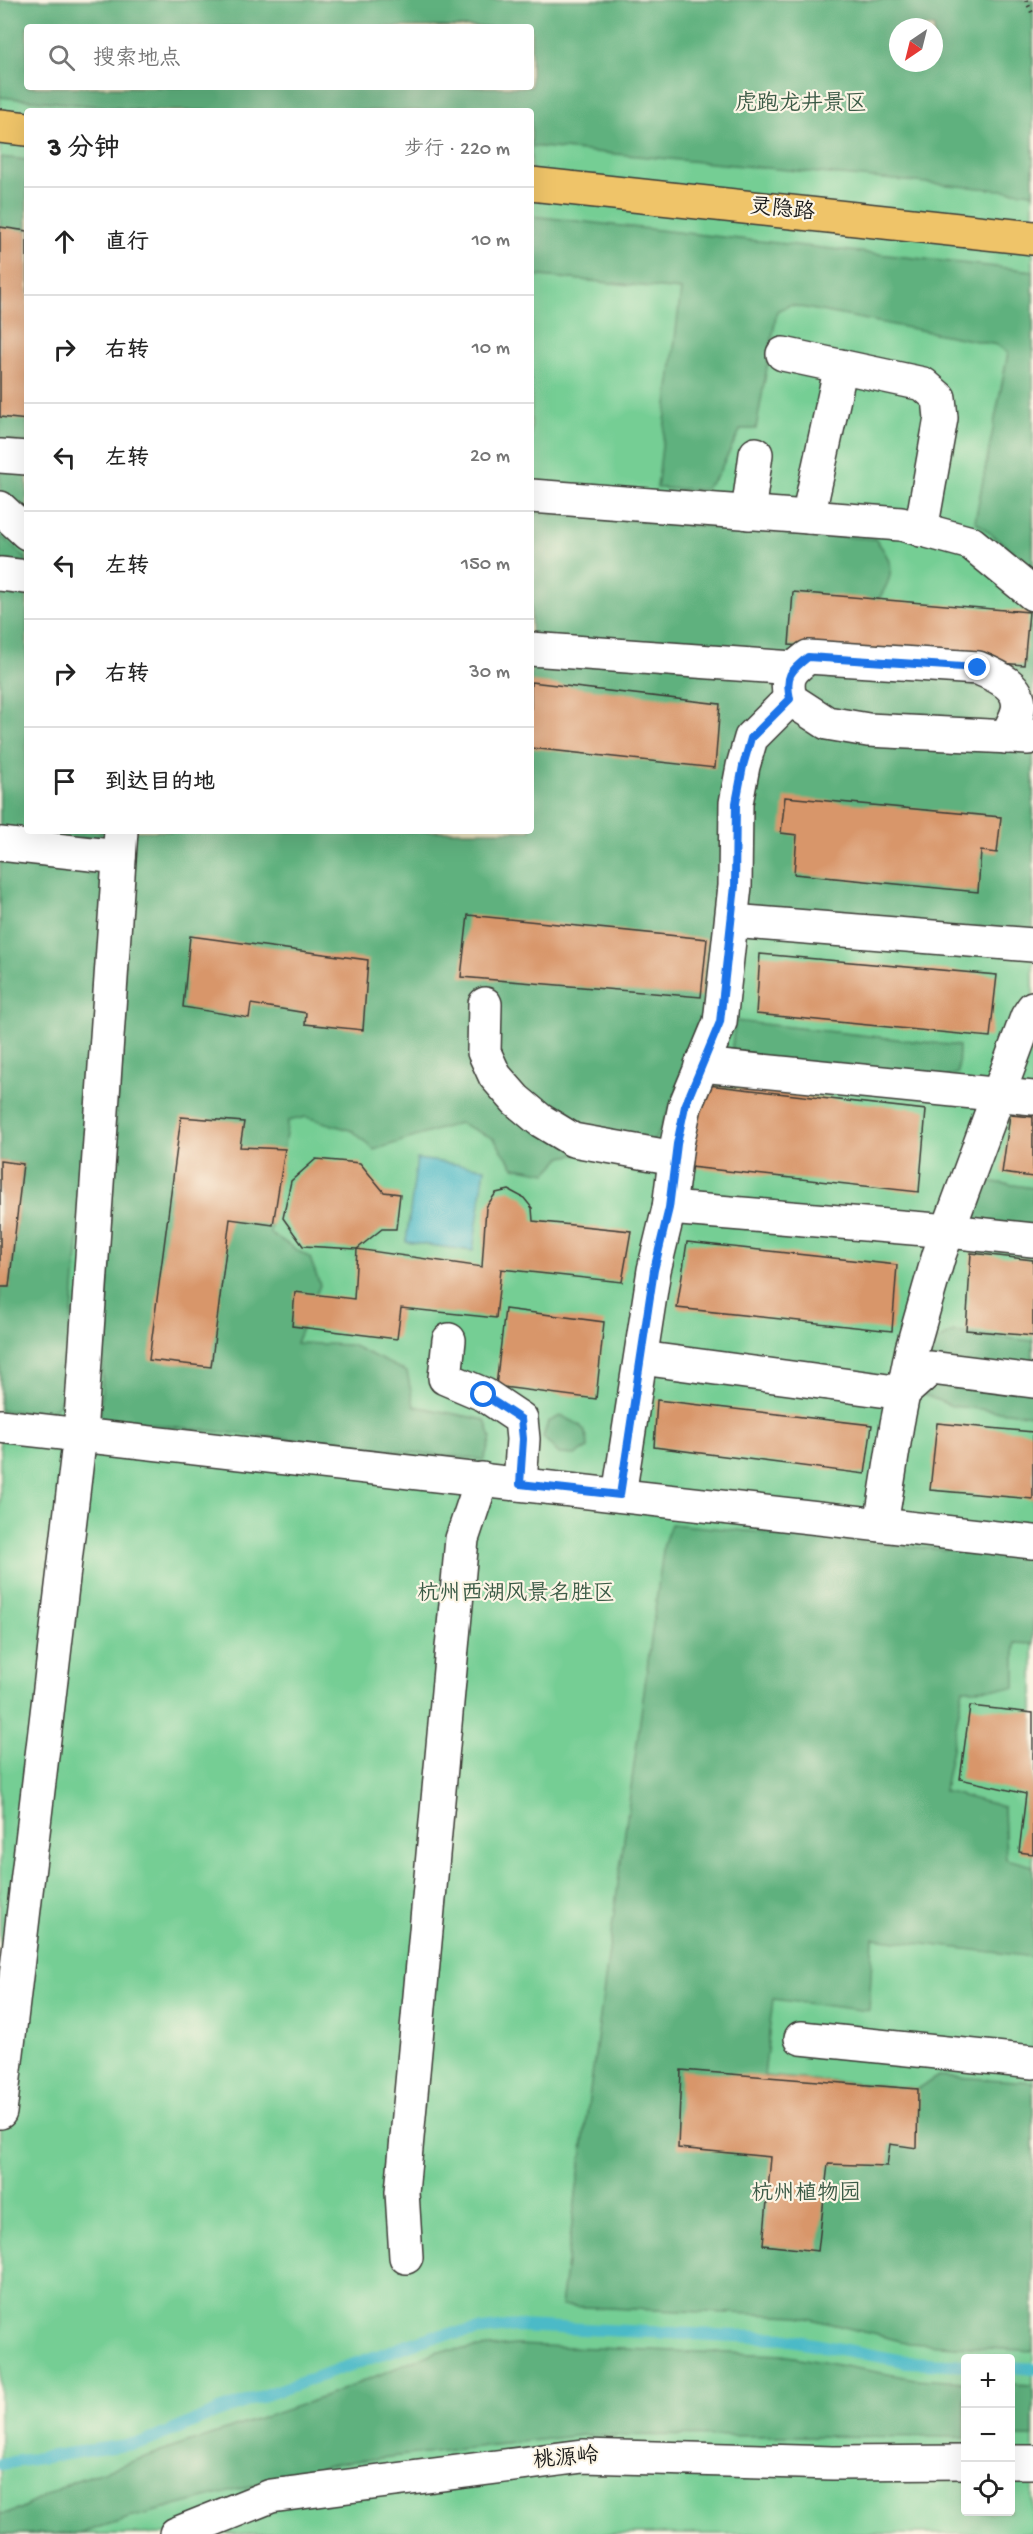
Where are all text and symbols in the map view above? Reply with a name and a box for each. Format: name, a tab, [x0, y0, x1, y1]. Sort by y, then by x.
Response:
north arrow	[889, 18, 943, 72]
search box	[24, 24, 534, 90]
icon: search	[45, 41, 78, 74]
text: 搜索地点	[93, 47, 181, 73]
park label: 虎跑龙井景区	[735, 90, 867, 118]
text: 3 分钟	[48, 135, 120, 166]
text: 步行 · 220 m	[404, 139, 510, 162]
street label: 灵隐路	[748, 193, 816, 227]
icon: ahead	[48, 225, 81, 258]
text: 10 m	[472, 230, 510, 253]
text: 直行	[105, 231, 149, 257]
icon: right	[48, 333, 81, 366]
text: 10 m	[472, 338, 510, 361]
text: 右转	[105, 339, 149, 365]
icon: left	[48, 441, 81, 474]
text: 20 m	[470, 446, 510, 469]
text: 左转	[105, 447, 149, 473]
icon: left	[48, 549, 81, 582]
text: 150 m	[461, 554, 510, 577]
text: 左转	[105, 555, 149, 581]
route end	[964, 654, 990, 680]
icon: right	[48, 657, 81, 690]
text: 30 m	[469, 662, 510, 685]
text: 右转	[105, 663, 149, 689]
icon: arrive	[48, 765, 81, 798]
text: 到达目的地	[105, 771, 215, 797]
route start	[470, 1381, 496, 1407]
park label: 杭州西湖风景名胜区	[417, 1581, 615, 1608]
park label: 杭州植物园	[751, 2181, 861, 2208]
map controls	[961, 2354, 1015, 2516]
button: +	[961, 2354, 1015, 2408]
button: −	[961, 2408, 1015, 2462]
street label: 桃源岭	[532, 2442, 600, 2476]
button: locate	[961, 2462, 1015, 2516]

